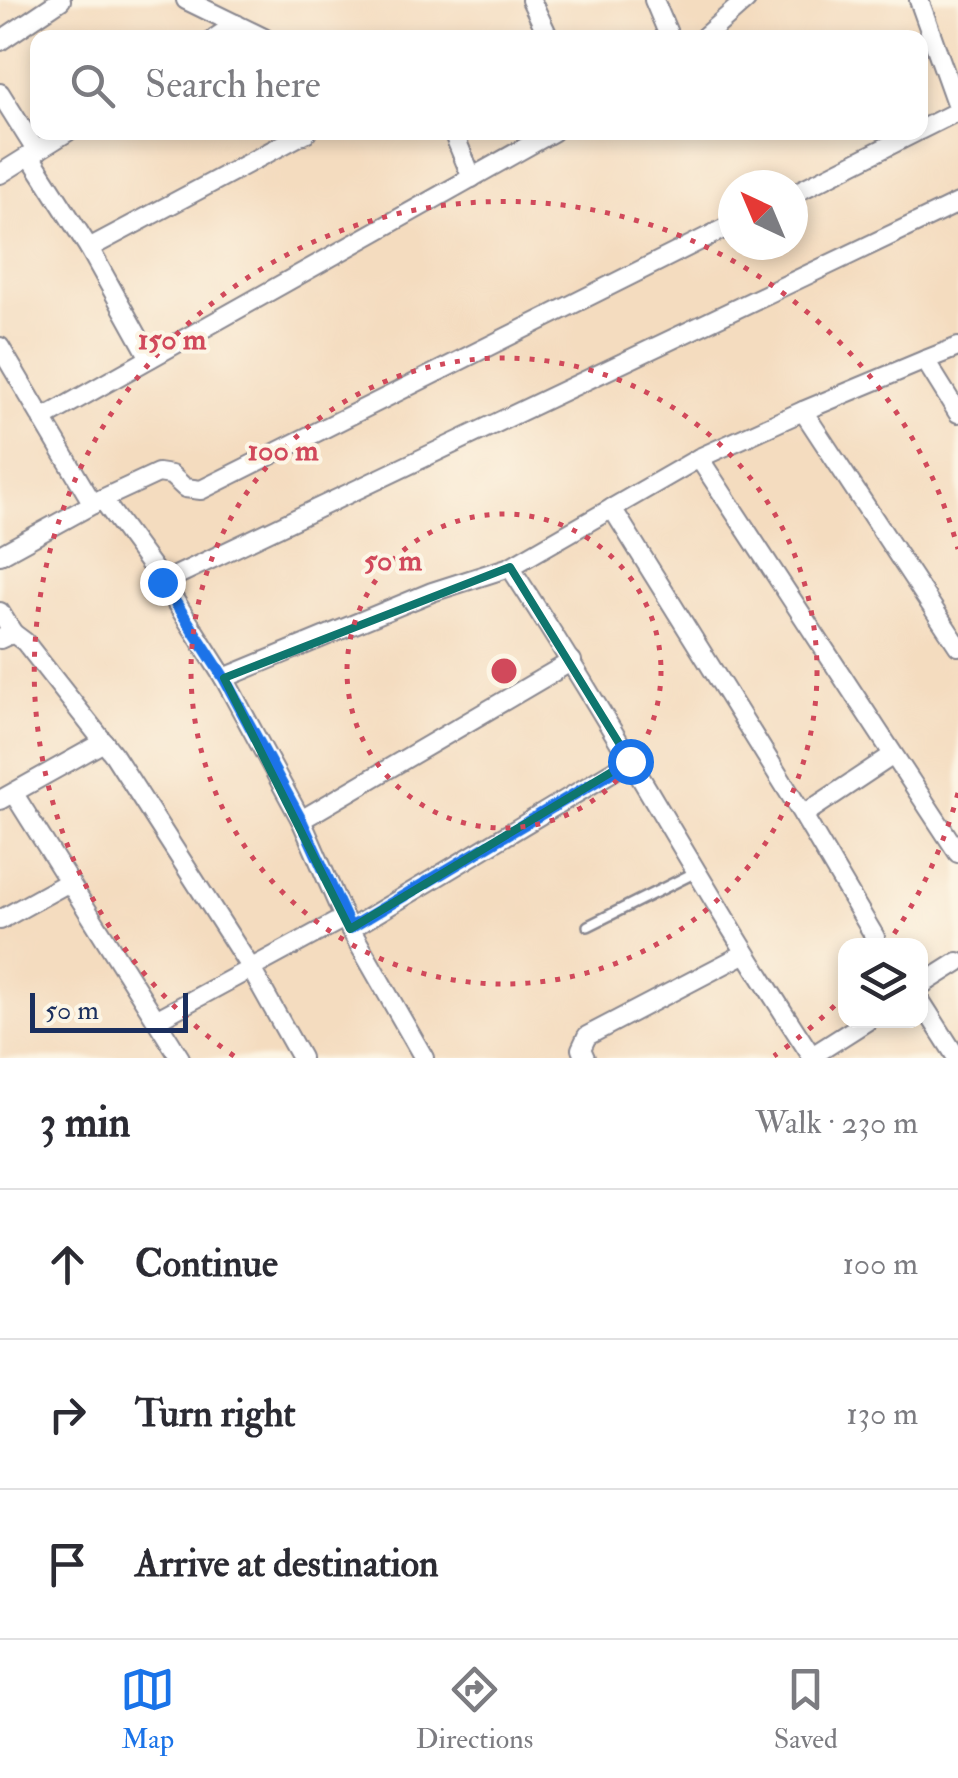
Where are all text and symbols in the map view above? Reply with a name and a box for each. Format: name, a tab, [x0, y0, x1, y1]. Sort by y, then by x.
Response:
search box	[30, 30, 928, 140]
icon: search	[65, 58, 120, 113]
text: Search here	[145, 61, 321, 109]
north arrow	[718, 170, 808, 260]
text: 150 m	[138, 321, 207, 358]
text: 100 m	[248, 432, 319, 469]
text: 50 m	[364, 542, 423, 579]
route end	[140, 560, 186, 606]
centre of rings	[486, 653, 522, 689]
route start	[608, 739, 654, 785]
map controls	[838, 938, 928, 1028]
button: layers	[838, 938, 928, 1028]
scale bar	[30, 988, 188, 1032]
text: 50 m	[45, 993, 99, 1028]
text: 3 min	[40, 1097, 130, 1149]
text: Walk · 230 m	[755, 1103, 918, 1143]
icon: ahead	[40, 1237, 95, 1292]
text: Continue	[135, 1240, 278, 1288]
text: 100 m	[842, 1244, 918, 1284]
icon: right	[40, 1387, 95, 1442]
text: Turn right	[135, 1390, 296, 1438]
text: 130 m	[846, 1394, 918, 1434]
icon: arrive	[40, 1537, 95, 1592]
text: Arrive at destination	[135, 1540, 439, 1588]
tab: Map	[120, 1662, 175, 1757]
tab: Directions	[416, 1662, 533, 1757]
tab: Saved	[774, 1662, 838, 1757]

